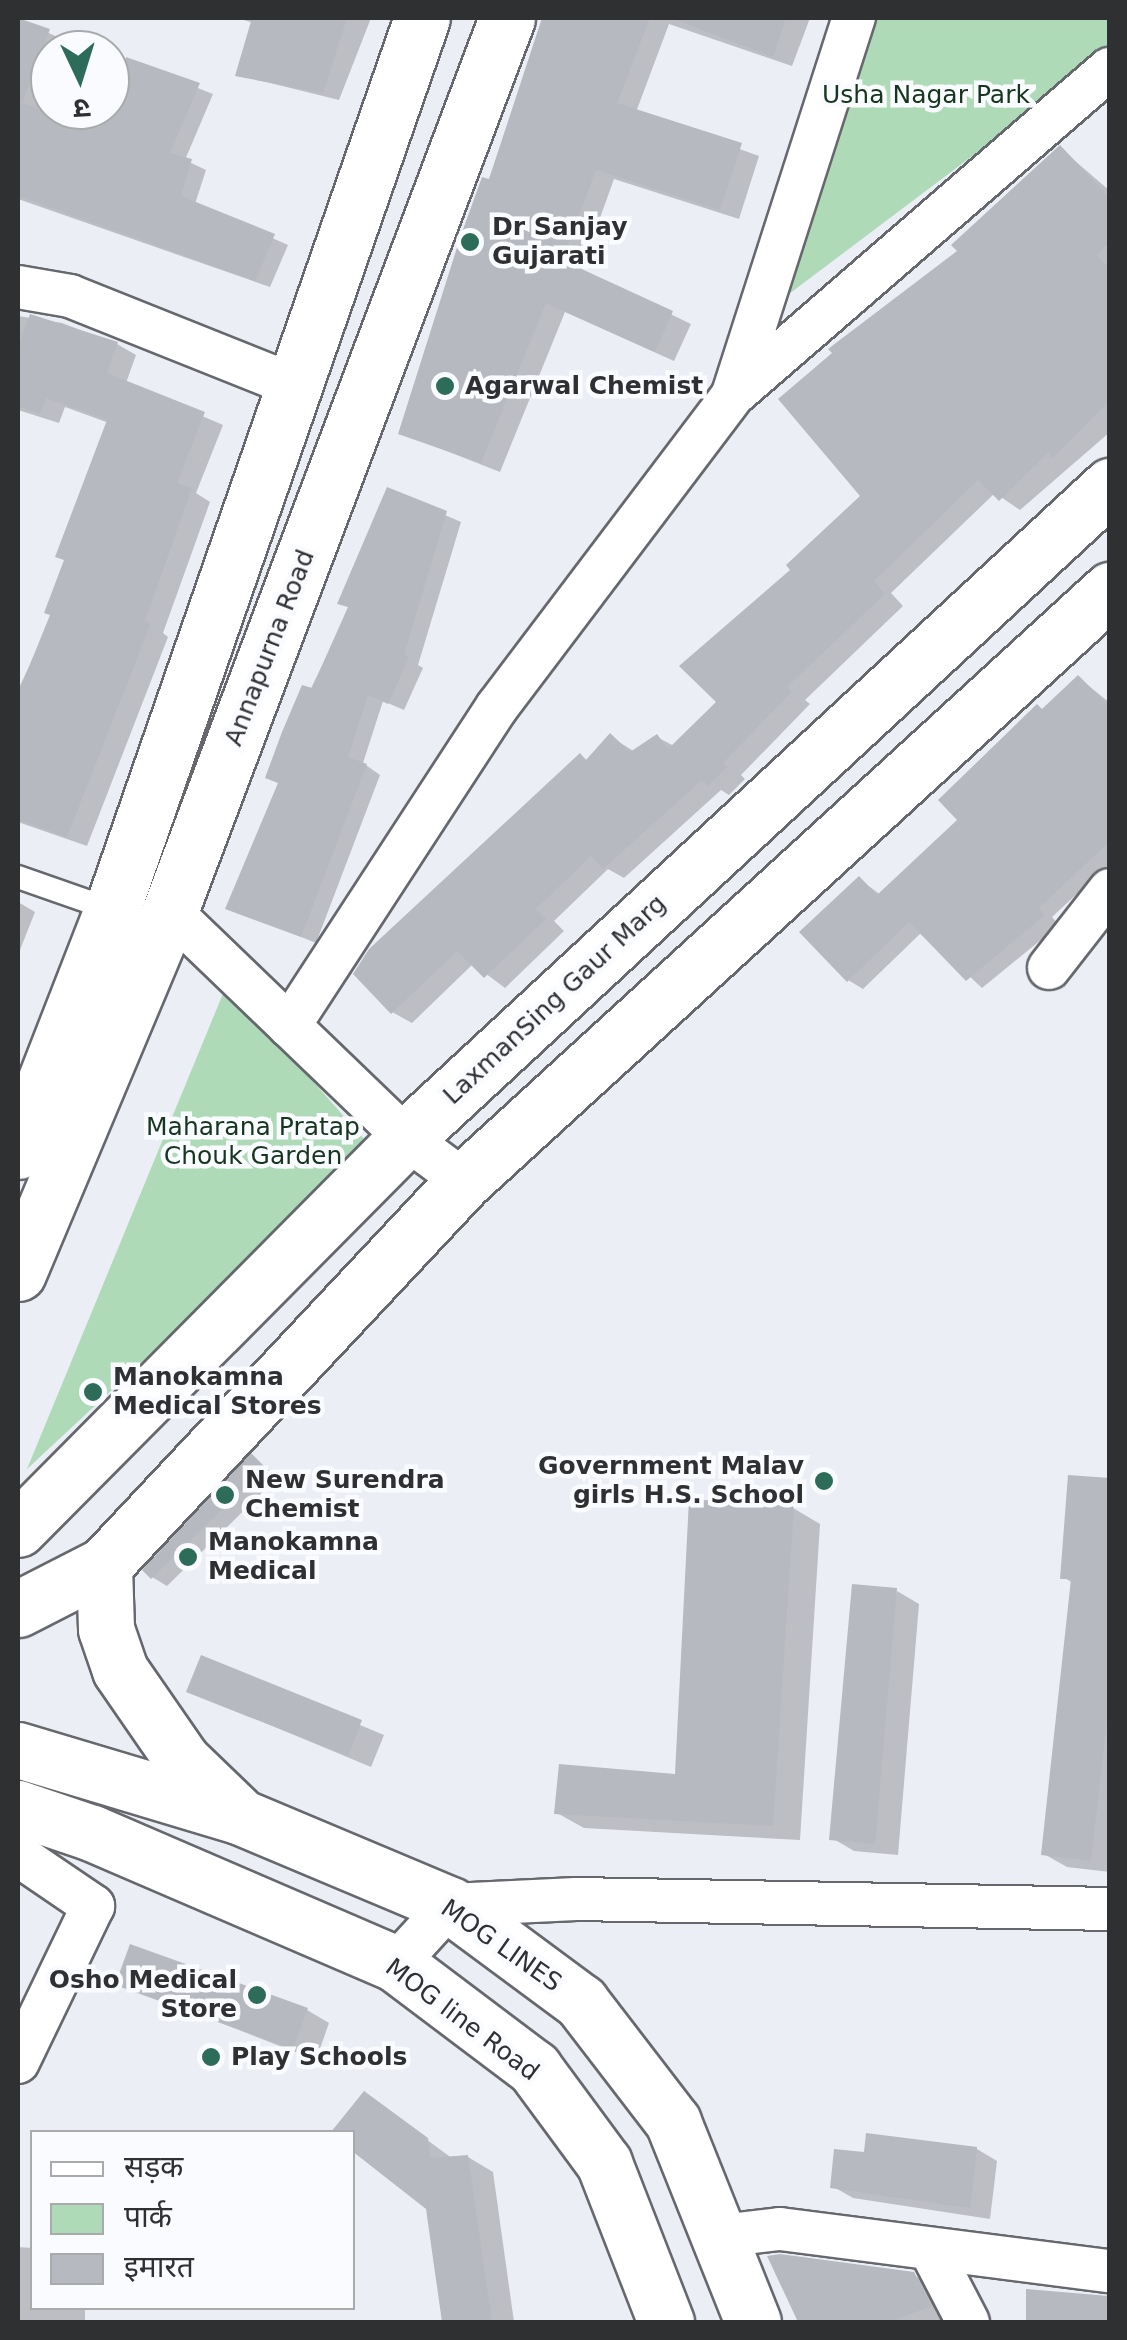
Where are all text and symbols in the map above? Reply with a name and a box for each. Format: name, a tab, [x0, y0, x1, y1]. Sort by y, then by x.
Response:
north arrow	[30, 30, 130, 130]
park label: Usha Nagar Park	[822, 80, 1030, 110]
text: उ	[73, 91, 91, 125]
place label: Dr Sanjay Gujarati	[492, 213, 627, 272]
marker: Dr Sanjay Gujarati	[457, 229, 483, 255]
place label: Agarwal Chemist	[465, 371, 703, 401]
marker: Agarwal Chemist	[434, 375, 456, 397]
street label: Annapurna Road	[219, 546, 321, 750]
street label: LaxmanSing Gaur Marg	[437, 889, 673, 1111]
park label: Maharana Pratap Chouk Garden	[146, 1113, 360, 1172]
place label: Manokamna Medical Stores	[113, 1363, 322, 1422]
marker: Manokamna Medical Stores	[82, 1381, 104, 1403]
place label: Government Malav girls H.S. School	[538, 1452, 804, 1511]
place label: New Surendra Chemist	[245, 1466, 445, 1525]
marker: Government Malav girls H.S. School	[813, 1470, 835, 1492]
marker: New Surendra Chemist	[214, 1484, 236, 1506]
place label: Manokamna Medical	[208, 1528, 379, 1587]
marker: Manokamna Medical	[177, 1546, 199, 1568]
street label: MOG LINES	[435, 1893, 567, 1999]
street label: MOG line Road	[379, 1953, 545, 2087]
place label: Osho Medical Store	[49, 1966, 237, 2025]
marker: Osho Medical Store	[246, 1984, 268, 2006]
place label: Play Schools	[231, 2042, 407, 2072]
marker: Play Schools	[200, 2046, 222, 2068]
legend	[30, 2130, 355, 2310]
text: सड़क	[124, 2149, 183, 2184]
text: पार्क	[124, 2199, 172, 2234]
text: इमारत	[124, 2249, 194, 2284]

